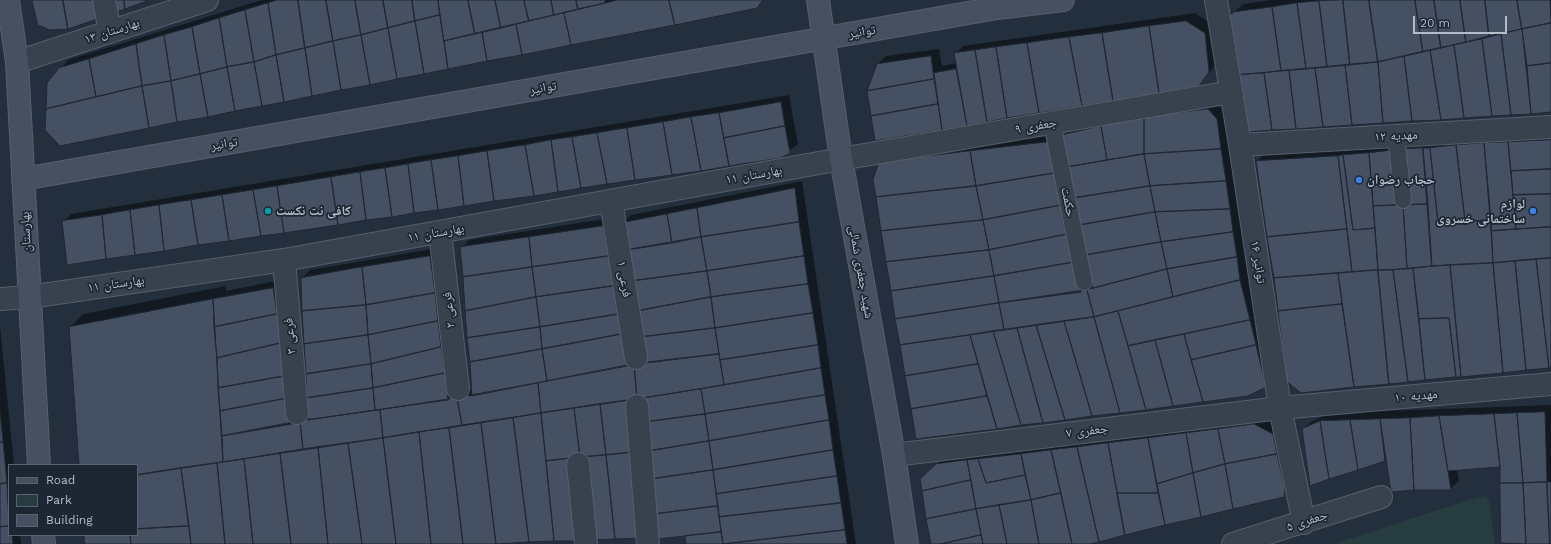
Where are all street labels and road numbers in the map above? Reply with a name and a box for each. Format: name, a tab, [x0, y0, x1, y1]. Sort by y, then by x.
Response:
street label: بهارستان ۱۳	[82, 15, 142, 47]
street label: توانیر	[847, 22, 877, 42]
street label: توانیر	[528, 78, 558, 98]
street label: جعفری ۹	[1014, 115, 1058, 137]
street label: مهدیه ۱۲	[1374, 127, 1418, 145]
street label: توانیر	[209, 134, 239, 154]
street label: بهارستان ۱۱	[725, 162, 783, 188]
street label: حکمت	[1057, 186, 1079, 218]
street label: بهارستان	[17, 211, 35, 253]
street label: بهارستان ۱۱	[407, 220, 465, 246]
street label: شهید جعفری شمالی	[845, 224, 877, 320]
street label: توانیر ۱۶	[1247, 239, 1269, 285]
street label: فرعی ۱	[613, 260, 635, 298]
street label: بهارستان ۱۱	[87, 272, 145, 296]
street label: فرعی ۲	[439, 291, 459, 329]
street label: فرعی ۳	[281, 317, 299, 355]
street label: مهدیه ۱۰	[1394, 386, 1438, 406]
street label: جعفری ۷	[1065, 421, 1109, 441]
street label: جعفری ۵	[1285, 507, 1329, 535]

